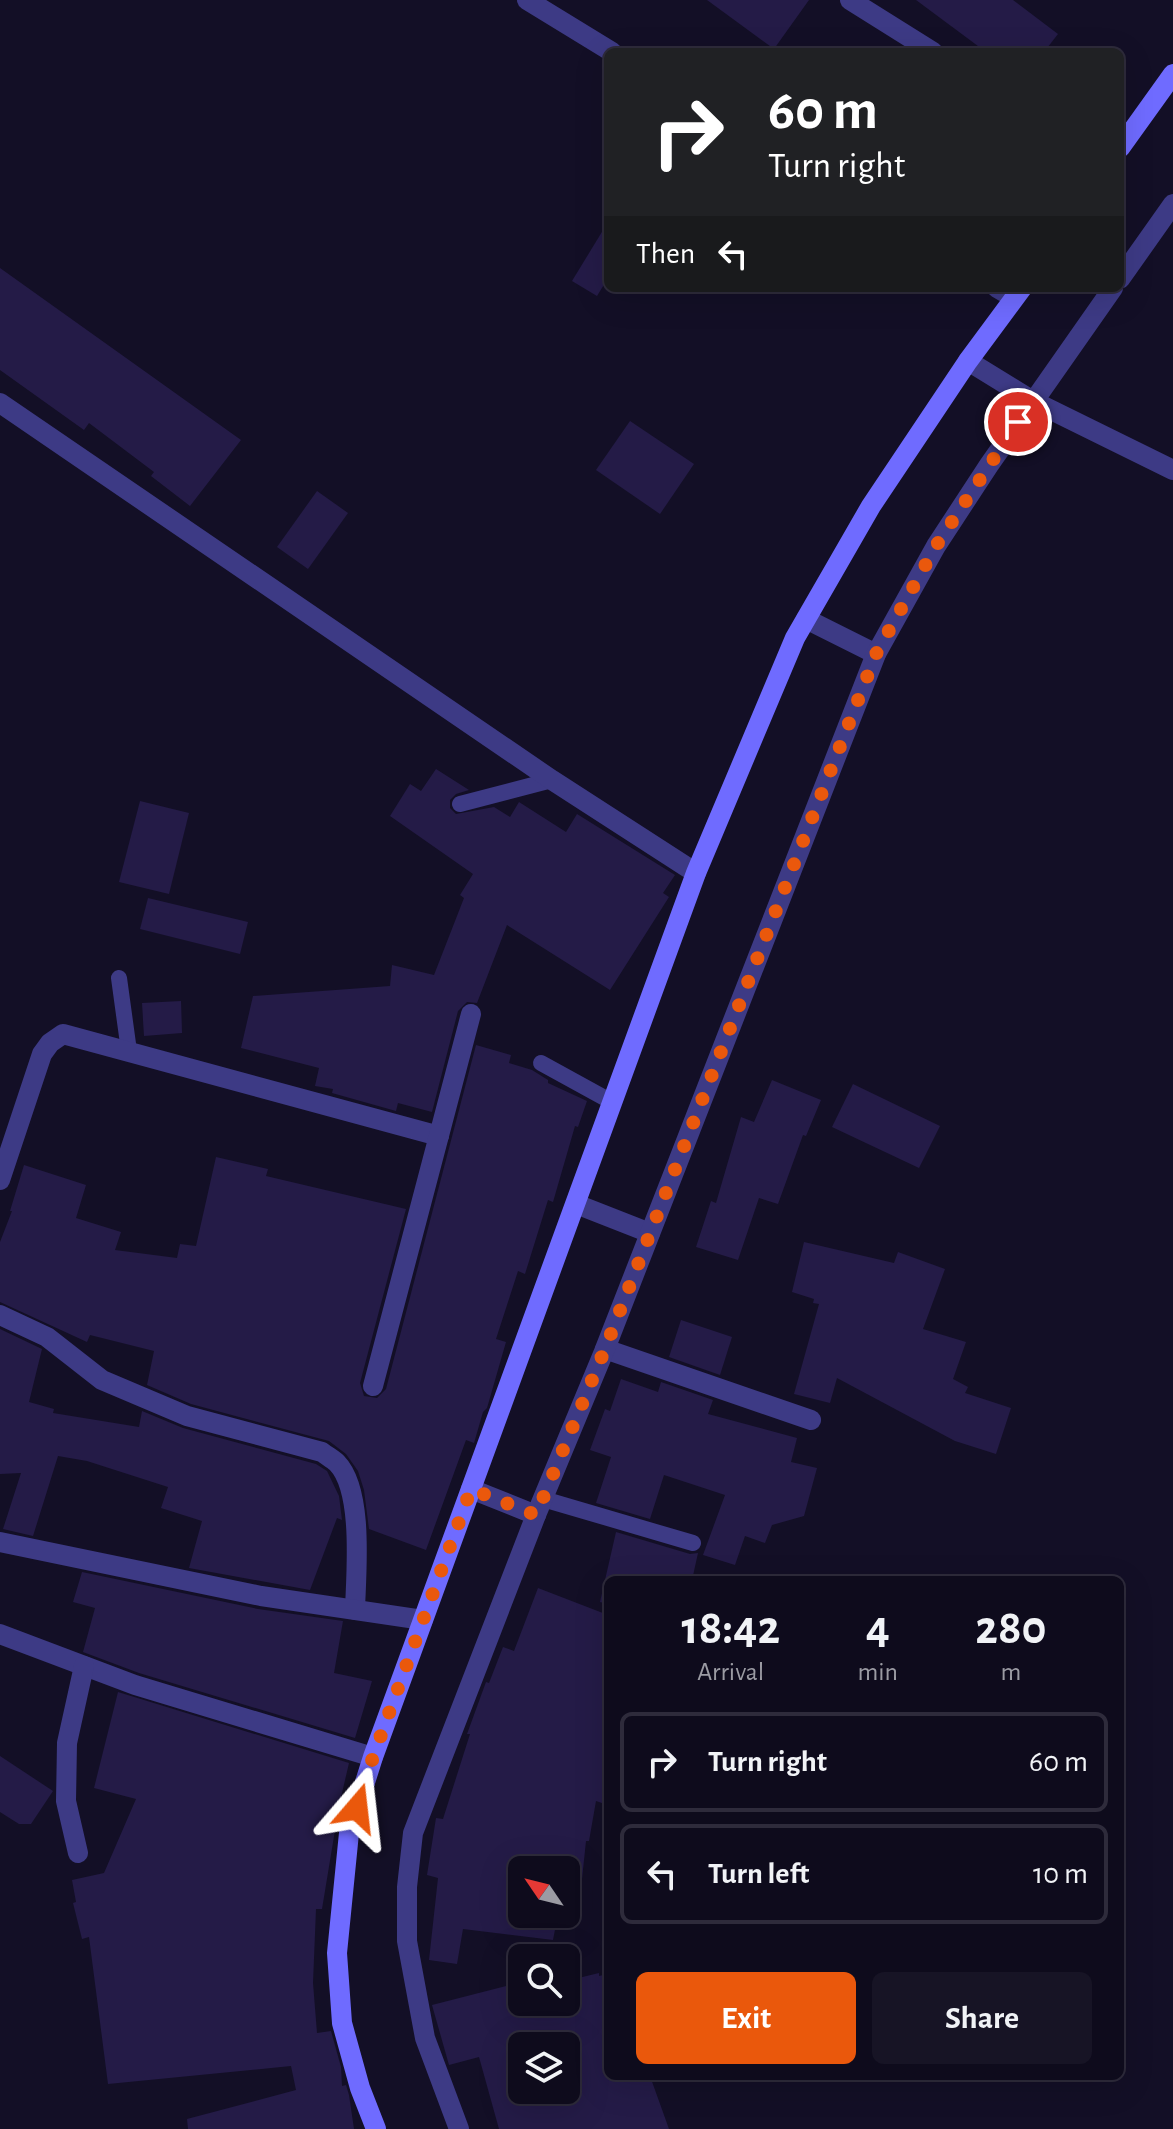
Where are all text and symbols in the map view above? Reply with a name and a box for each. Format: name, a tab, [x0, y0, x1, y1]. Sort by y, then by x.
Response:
icon: right	[636, 80, 740, 184]
text: 60 m	[768, 83, 878, 139]
text: Turn right	[768, 148, 905, 184]
icon: left	[711, 232, 755, 276]
text: Then	[636, 239, 695, 269]
pin	[984, 388, 1052, 456]
icon: arrive	[996, 400, 1040, 444]
text: 18:42	[681, 1605, 780, 1653]
text: 4	[866, 1605, 890, 1653]
text: 280	[975, 1605, 1047, 1653]
text: Arrival	[697, 1659, 764, 1685]
text: min	[857, 1659, 898, 1685]
text: m	[1001, 1659, 1021, 1685]
icon: right	[640, 1740, 684, 1784]
text: Turn right	[708, 1747, 827, 1777]
text: 60 m	[1029, 1747, 1088, 1777]
position arrow	[315, 1766, 399, 1850]
icon: left	[640, 1852, 684, 1896]
north arrow	[508, 1856, 580, 1928]
map controls	[508, 1856, 580, 2104]
text: Turn left	[708, 1859, 809, 1889]
text: 10 m	[1033, 1859, 1088, 1889]
button: search	[508, 1944, 580, 2016]
button: Exit	[636, 1972, 856, 2064]
button: Share	[872, 1972, 1092, 2064]
button: layers	[508, 2032, 580, 2104]

